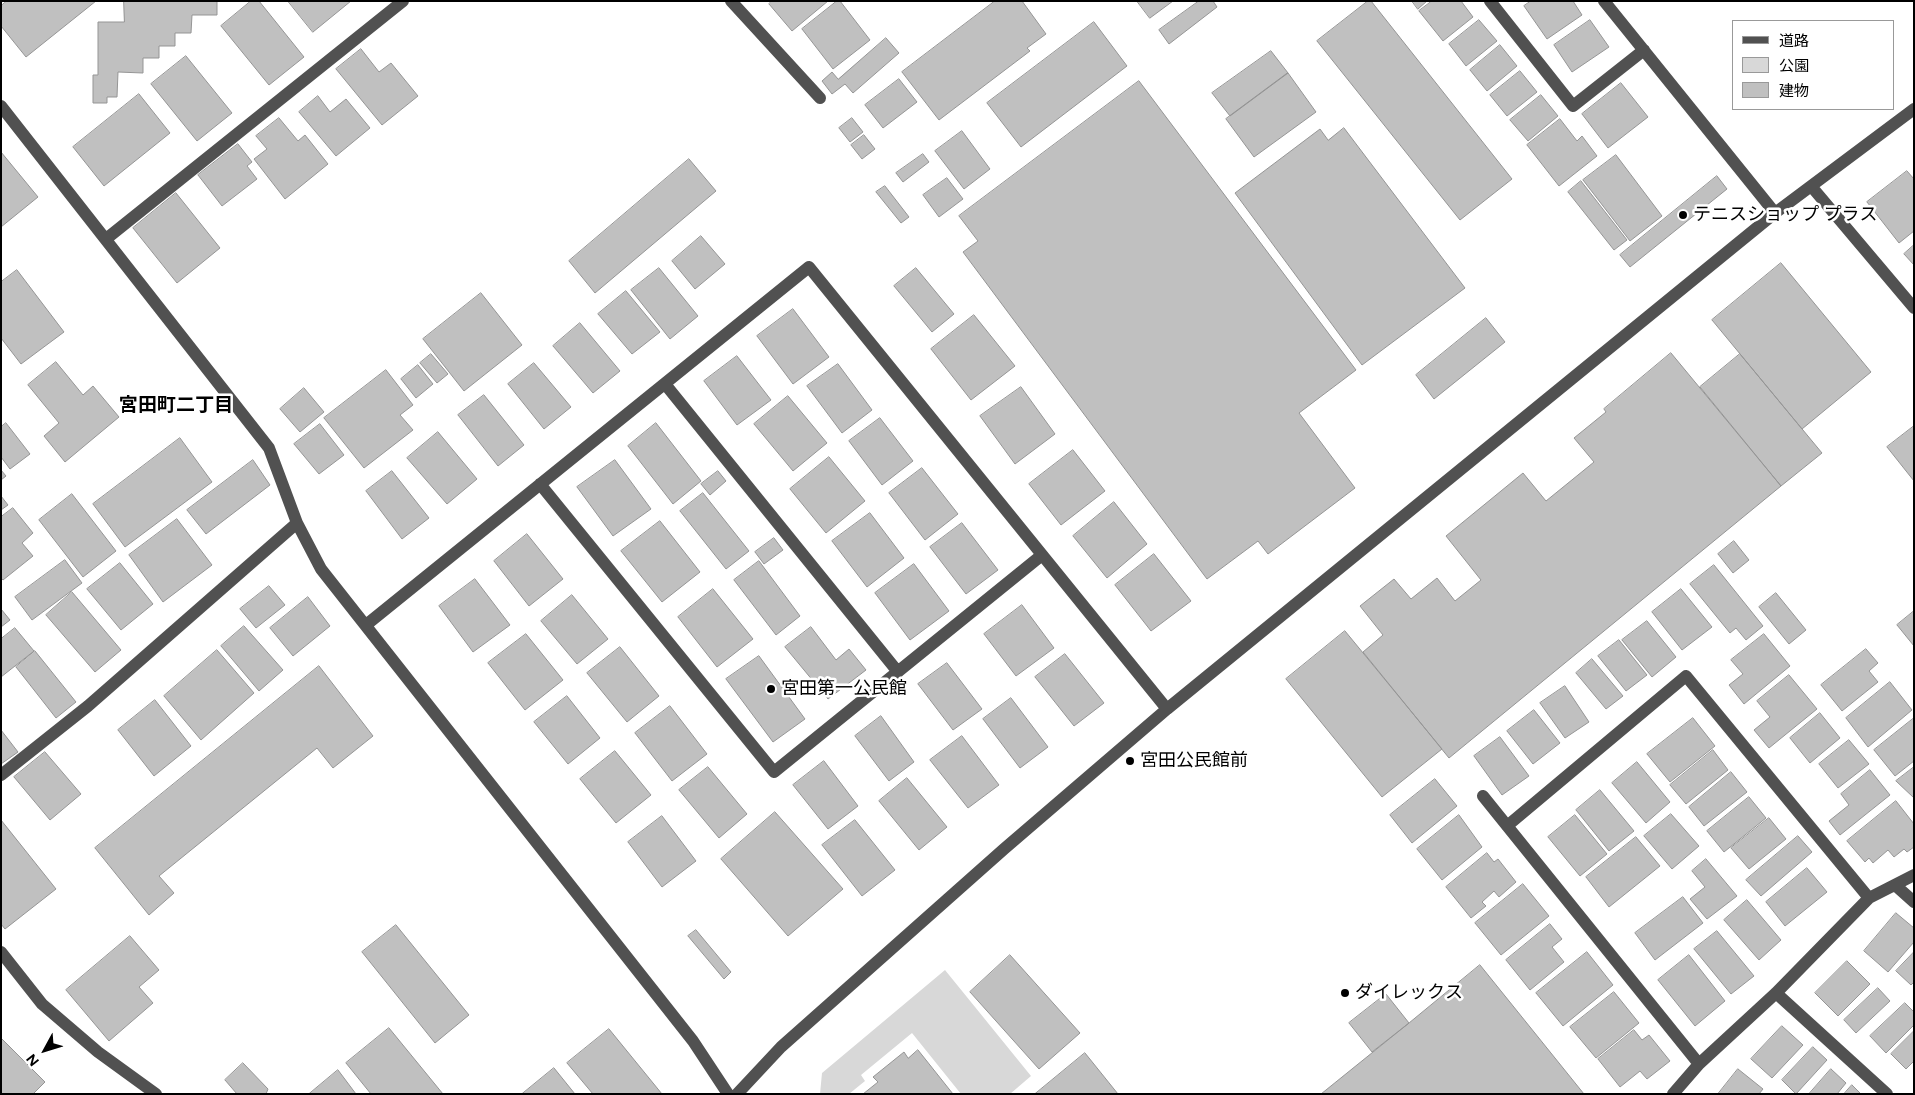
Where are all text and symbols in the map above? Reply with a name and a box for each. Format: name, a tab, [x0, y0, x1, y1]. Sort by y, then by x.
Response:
legend	[1732, 20, 1895, 110]
text: 道路	[1779, 32, 1809, 50]
text: 公園	[1779, 57, 1809, 75]
text: 建物	[1779, 82, 1809, 100]
place label: テニスショップ プラス	[1693, 204, 1877, 226]
marker: テニスショップ プラス	[1677, 209, 1689, 221]
district label: 宮田町二丁目	[119, 394, 233, 416]
place label: 宮田第一公民館	[781, 678, 907, 700]
marker: 宮田第一公民館	[765, 683, 777, 695]
place label: 宮田公民館前	[1140, 750, 1248, 772]
marker: 宮田公民館前	[1124, 755, 1136, 767]
place label: ダイレックス	[1355, 982, 1463, 1004]
marker: ダイレックス	[1339, 987, 1351, 999]
north arrow	[20, 1025, 70, 1075]
text: N	[23, 1050, 43, 1069]

